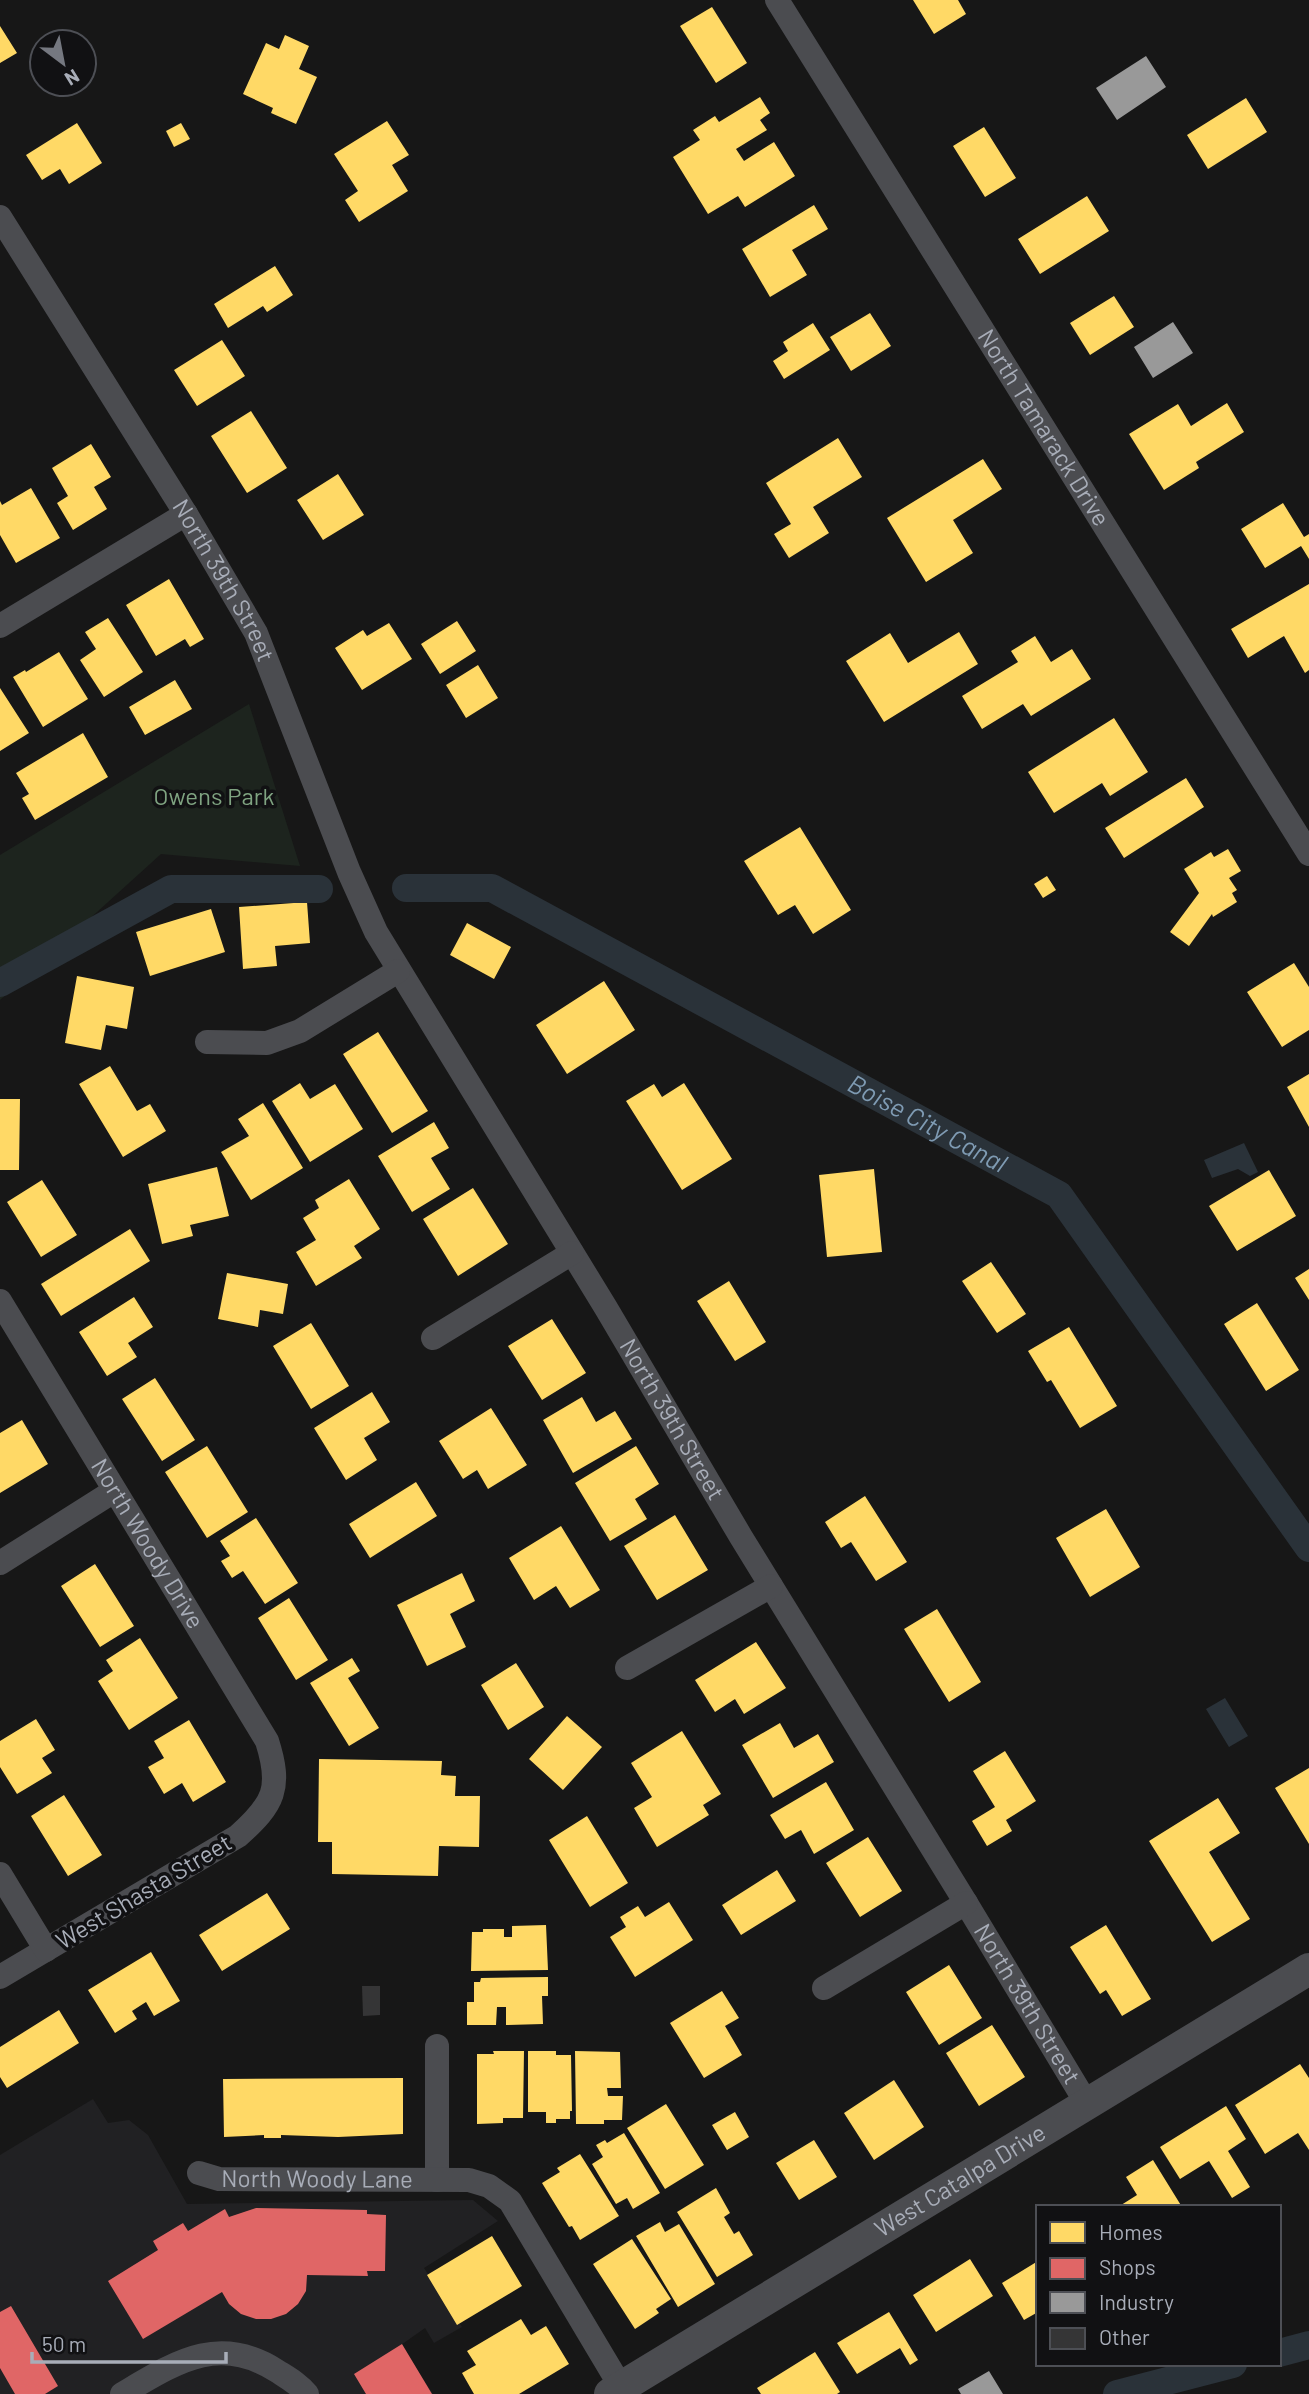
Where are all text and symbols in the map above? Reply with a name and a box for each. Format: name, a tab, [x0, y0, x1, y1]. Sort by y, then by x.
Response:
north arrow	[28, 28, 98, 98]
text: N	[61, 65, 84, 91]
street label: North Tamarack Drive	[973, 323, 1117, 531]
street label: North 39th Street	[167, 493, 282, 665]
park label: Owens Park	[153, 781, 275, 810]
water label: Boise City Canal	[843, 1067, 1013, 1178]
street label: North 39th Street	[614, 1333, 732, 1504]
street label: North Woody Drive	[86, 1453, 211, 1633]
street label: West Shasta Street	[50, 1827, 236, 1955]
street label: North 39th Street	[969, 1918, 1087, 2089]
street label: West Catalpa Drive	[869, 2117, 1050, 2243]
street label: North Woody Lane	[221, 2163, 413, 2193]
legend	[1036, 2205, 1281, 2366]
text: Homes	[1099, 2219, 1163, 2244]
text: Shops	[1099, 2254, 1156, 2279]
text: Industry	[1099, 2289, 1174, 2314]
scale bar	[32, 2320, 226, 2364]
text: Other	[1099, 2324, 1150, 2349]
text: 50 m	[42, 2331, 86, 2356]

